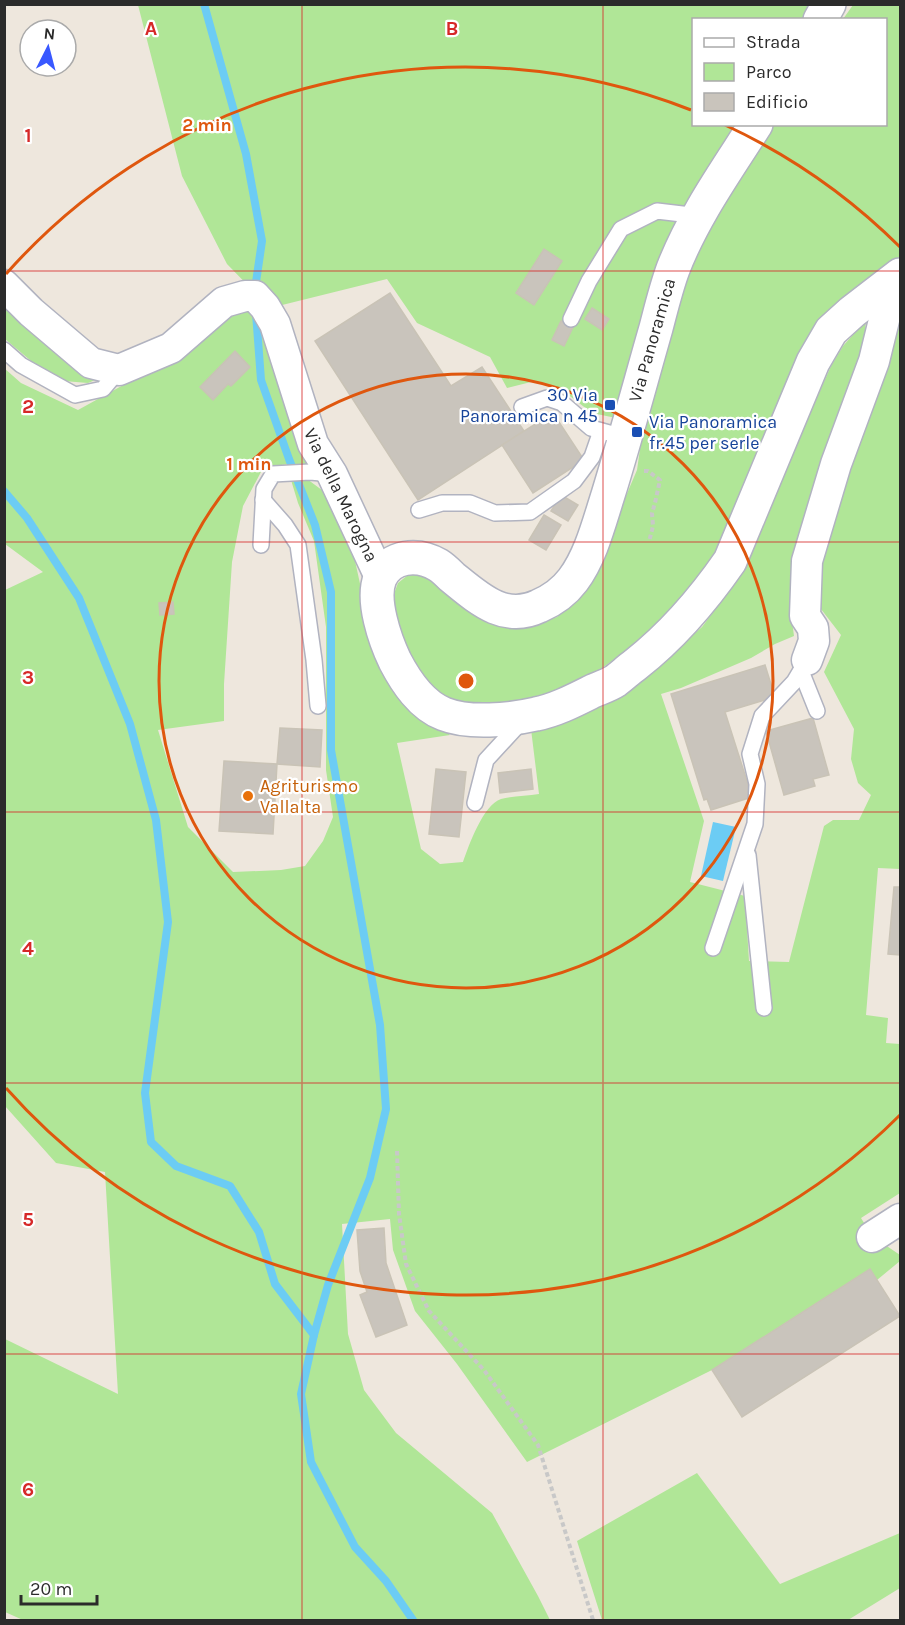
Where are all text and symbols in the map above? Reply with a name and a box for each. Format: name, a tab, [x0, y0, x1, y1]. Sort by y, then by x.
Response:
text: A	[145, 17, 158, 40]
text: B	[446, 17, 458, 40]
north arrow	[18, 18, 78, 78]
legend	[692, 18, 887, 126]
text: N	[43, 24, 56, 44]
text: Strada	[746, 31, 801, 53]
text: Parco	[746, 61, 792, 83]
text: Edificio	[746, 91, 808, 113]
text: 2 min	[182, 114, 232, 136]
text: 1	[24, 124, 32, 147]
street label: Via Panoramica	[624, 275, 680, 405]
place label: 30 Via Panoramica n 45	[460, 384, 598, 427]
text: 2	[22, 395, 34, 418]
marker: 30 Via Panoramica n 45	[603, 398, 617, 412]
place label: Via Panoramica fr.45 per serle	[649, 411, 777, 454]
street label: Via della Marogna	[299, 424, 383, 566]
marker: Via Panoramica fr.45 per serle	[630, 425, 644, 439]
text: 1 min	[226, 453, 272, 475]
text: 3	[22, 666, 34, 689]
centre of rings	[456, 671, 476, 691]
place label: Agriturismo Vallalta	[260, 775, 358, 818]
marker: Agriturismo Vallalta	[241, 789, 255, 803]
text: 4	[22, 937, 34, 960]
text: 5	[22, 1208, 34, 1231]
text: 6	[22, 1478, 34, 1501]
scale bar	[21, 1568, 98, 1606]
text: 20 m	[30, 1578, 72, 1600]

